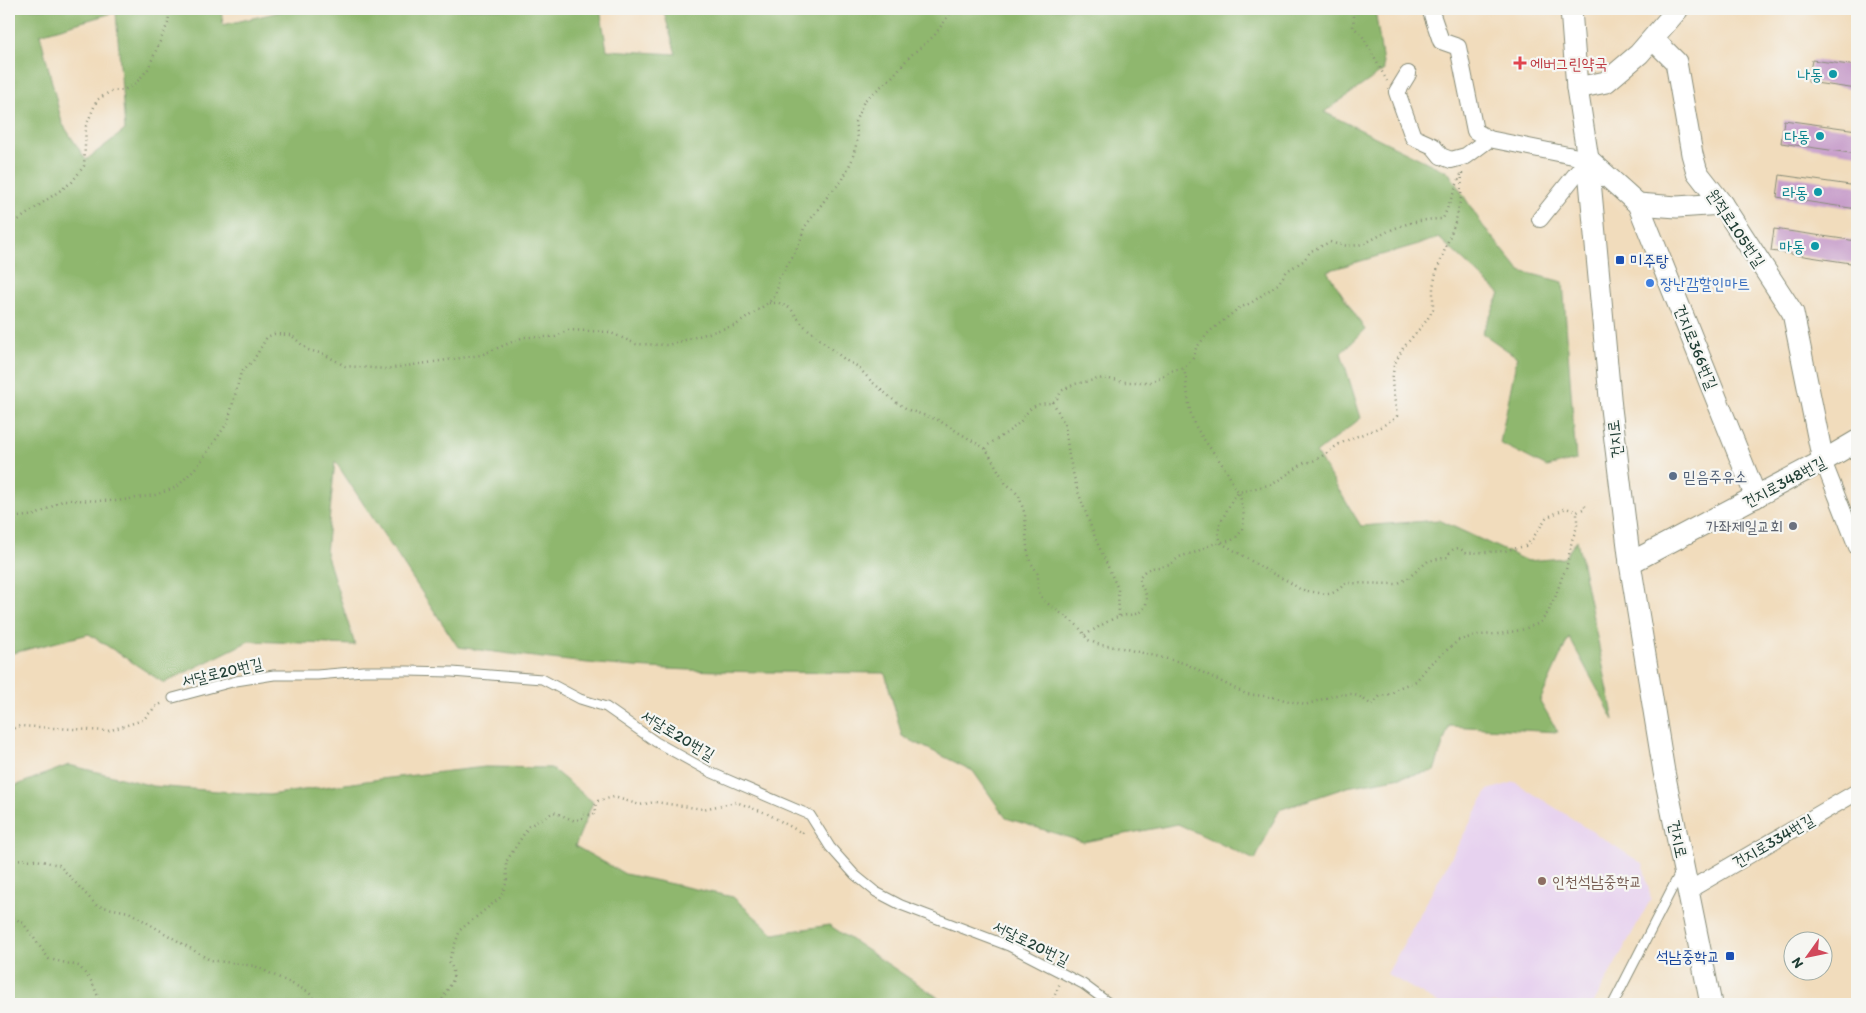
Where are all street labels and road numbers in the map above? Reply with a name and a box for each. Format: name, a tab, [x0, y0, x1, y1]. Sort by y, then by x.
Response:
street label: 원적로105번길	[1703, 185, 1769, 271]
street label: 건지로366번길	[1670, 302, 1722, 392]
street label: 건지로	[1603, 419, 1627, 459]
street label: 건지로348번길	[1739, 452, 1829, 512]
street label: 서달로20번길	[180, 653, 265, 691]
street label: 서달로20번길	[638, 706, 718, 764]
street label: 건지로334번길	[1729, 810, 1817, 872]
street label: 건지로	[1665, 818, 1691, 860]
street label: 서달로20번길	[990, 916, 1072, 970]

